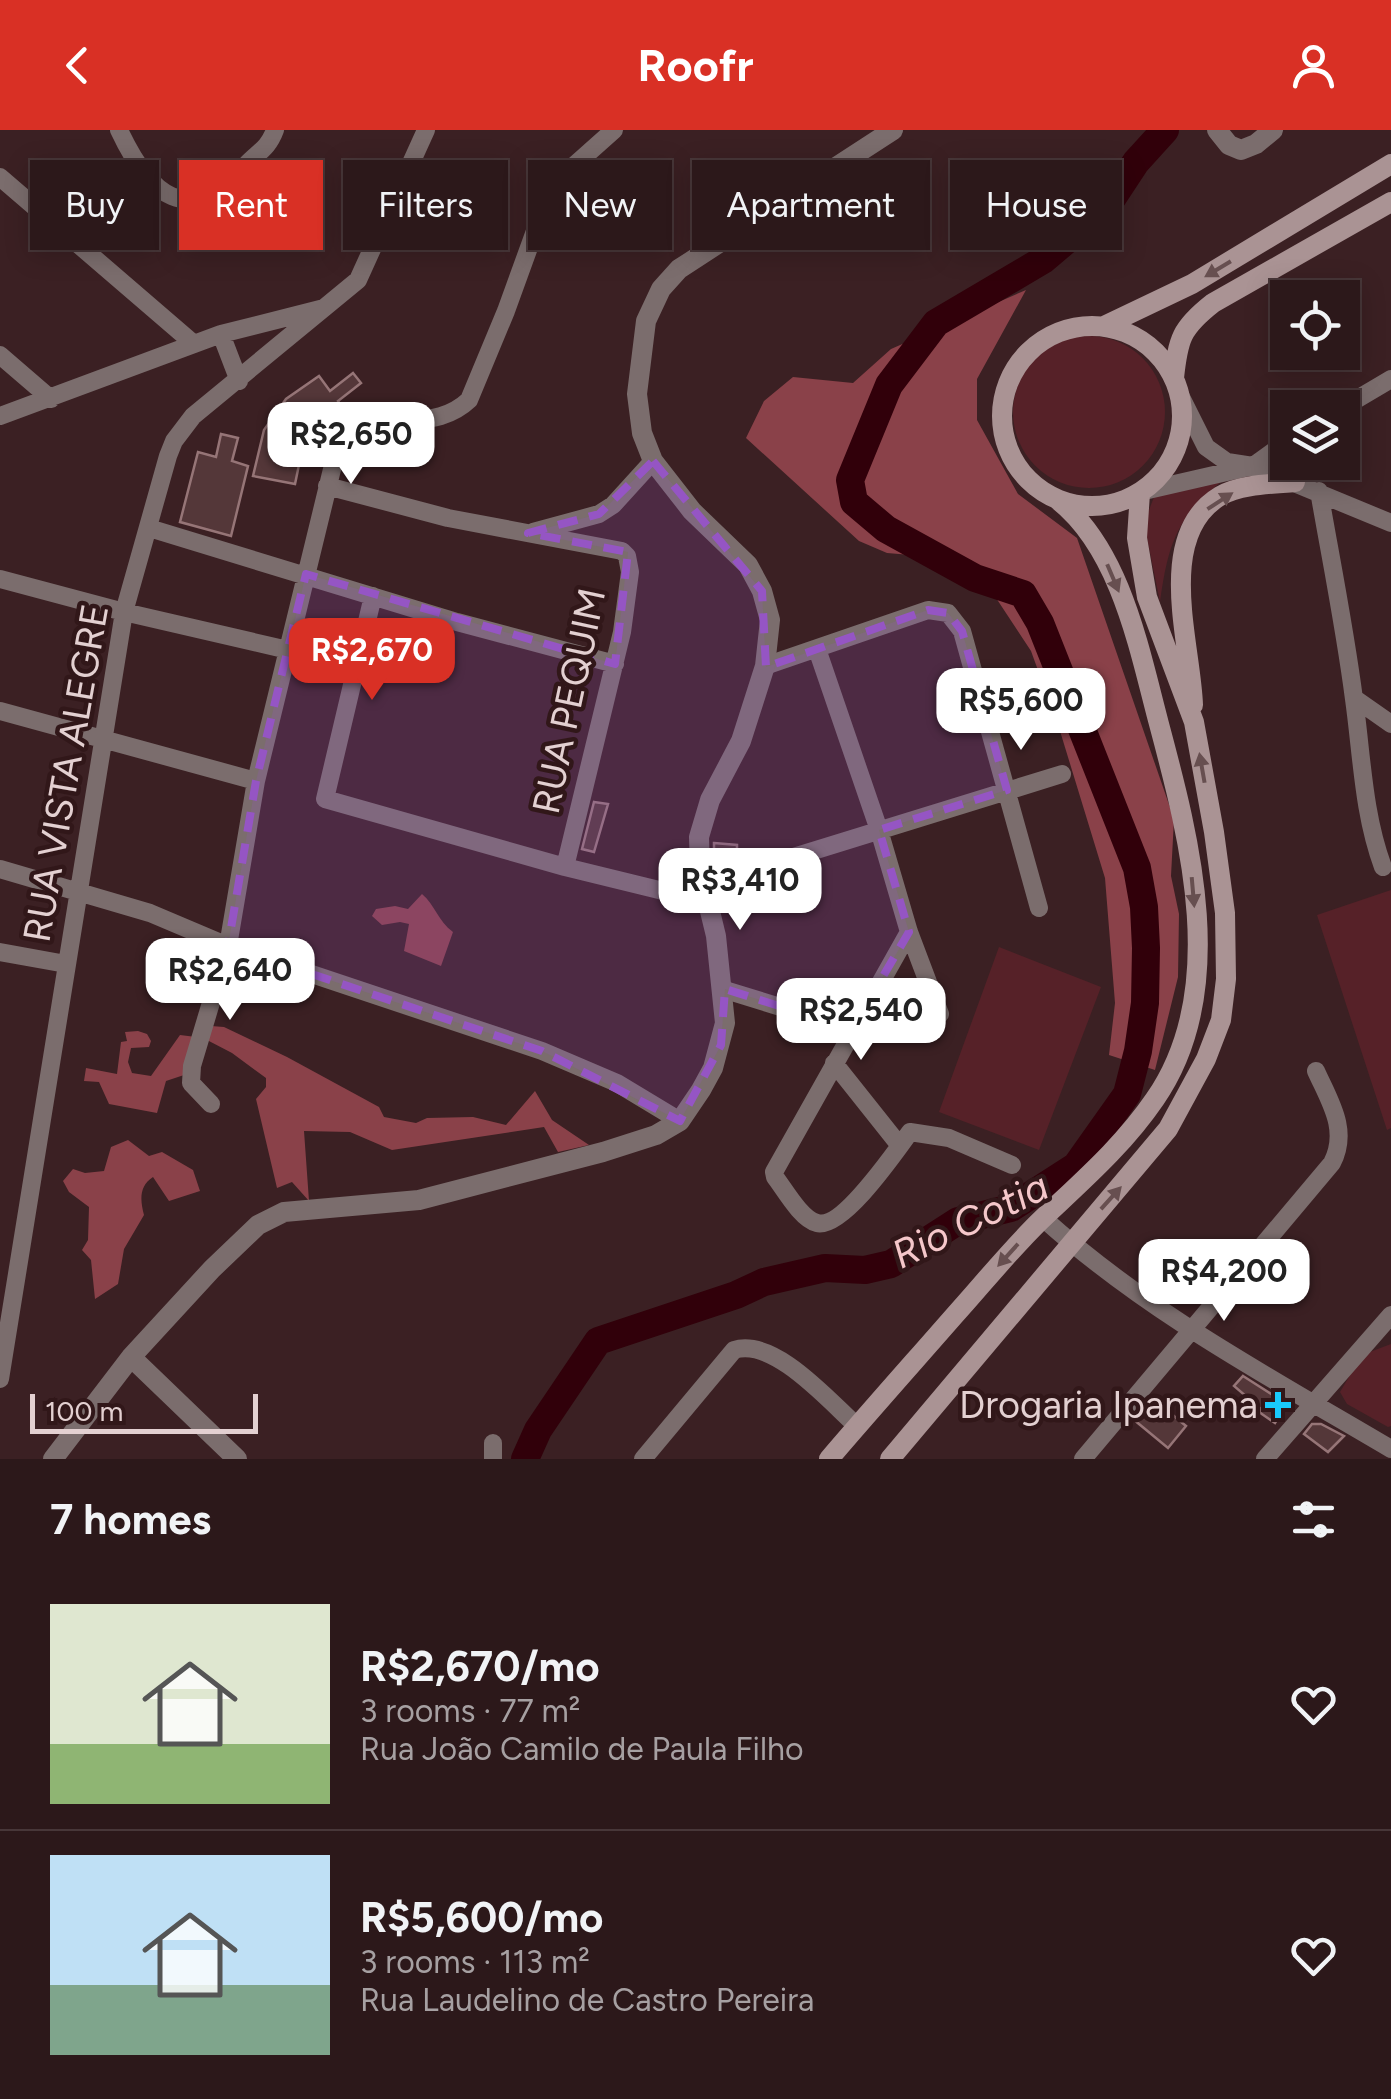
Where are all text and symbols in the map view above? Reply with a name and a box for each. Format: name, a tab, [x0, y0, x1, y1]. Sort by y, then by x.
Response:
icon: back	[50, 38, 105, 93]
text: Roofr	[637, 38, 754, 92]
icon: person	[1286, 38, 1341, 93]
chip: Buy	[30, 160, 159, 250]
chip: Rent	[179, 160, 323, 250]
chip: Filters	[343, 160, 508, 250]
chip: New	[528, 160, 672, 250]
chip: Apartment	[692, 160, 930, 250]
chip: House	[950, 160, 1122, 250]
one-way arrow	[1204, 260, 1232, 277]
map controls	[1270, 280, 1360, 480]
button: locate	[1270, 280, 1360, 370]
button: layers	[1270, 390, 1360, 480]
pin: R$2,650	[259, 402, 443, 487]
text: R$2,650	[289, 415, 413, 453]
one-way arrow	[1206, 492, 1234, 511]
one-way arrow	[1105, 563, 1121, 593]
street label: RUA PEQUIM	[523, 584, 615, 818]
street label: RUA VISTA ALEGRE	[14, 600, 118, 946]
pin: R$2,670	[280, 618, 464, 703]
text: R$2,670	[311, 631, 433, 669]
pin: R$5,600	[929, 668, 1113, 753]
text: R$5,600	[958, 681, 1084, 719]
one-way arrow	[1194, 751, 1209, 783]
pin: R$3,410	[648, 848, 832, 933]
text: R$3,410	[681, 861, 799, 899]
one-way arrow	[1185, 877, 1201, 909]
pin: R$2,640	[138, 938, 322, 1023]
text: R$2,640	[168, 951, 292, 989]
pin: R$2,540	[769, 978, 953, 1063]
text: R$2,540	[799, 991, 923, 1029]
water label: Rio Cotia	[884, 1162, 1056, 1278]
one-way arrow	[1100, 1186, 1122, 1211]
pin: R$4,200	[1132, 1239, 1316, 1324]
one-way arrow	[998, 1242, 1020, 1267]
text: R$4,200	[1161, 1252, 1287, 1290]
place label: Drogaria Ipanema	[959, 1382, 1258, 1428]
scale bar	[30, 1389, 258, 1434]
text: 100 m	[45, 1394, 123, 1428]
marker: Drogaria Ipanema	[1267, 1394, 1289, 1416]
icon: filters	[1286, 1492, 1341, 1547]
text: 7 homes	[50, 1494, 211, 1545]
text: R$2,670/mo	[360, 1641, 600, 1692]
icon: home	[130, 1644, 250, 1764]
icon: heart	[1286, 1677, 1341, 1732]
text: 3 rooms · 77 m²	[360, 1692, 580, 1730]
text: Rua João Camilo de Paula Filho	[360, 1730, 804, 1768]
text: R$5,600/mo	[360, 1892, 604, 1943]
icon: home	[130, 1895, 250, 2015]
icon: heart	[1286, 1928, 1341, 1983]
text: 3 rooms · 113 m²	[360, 1943, 590, 1981]
text: Rua Laudelino de Castro Pereira	[360, 1981, 814, 2019]

